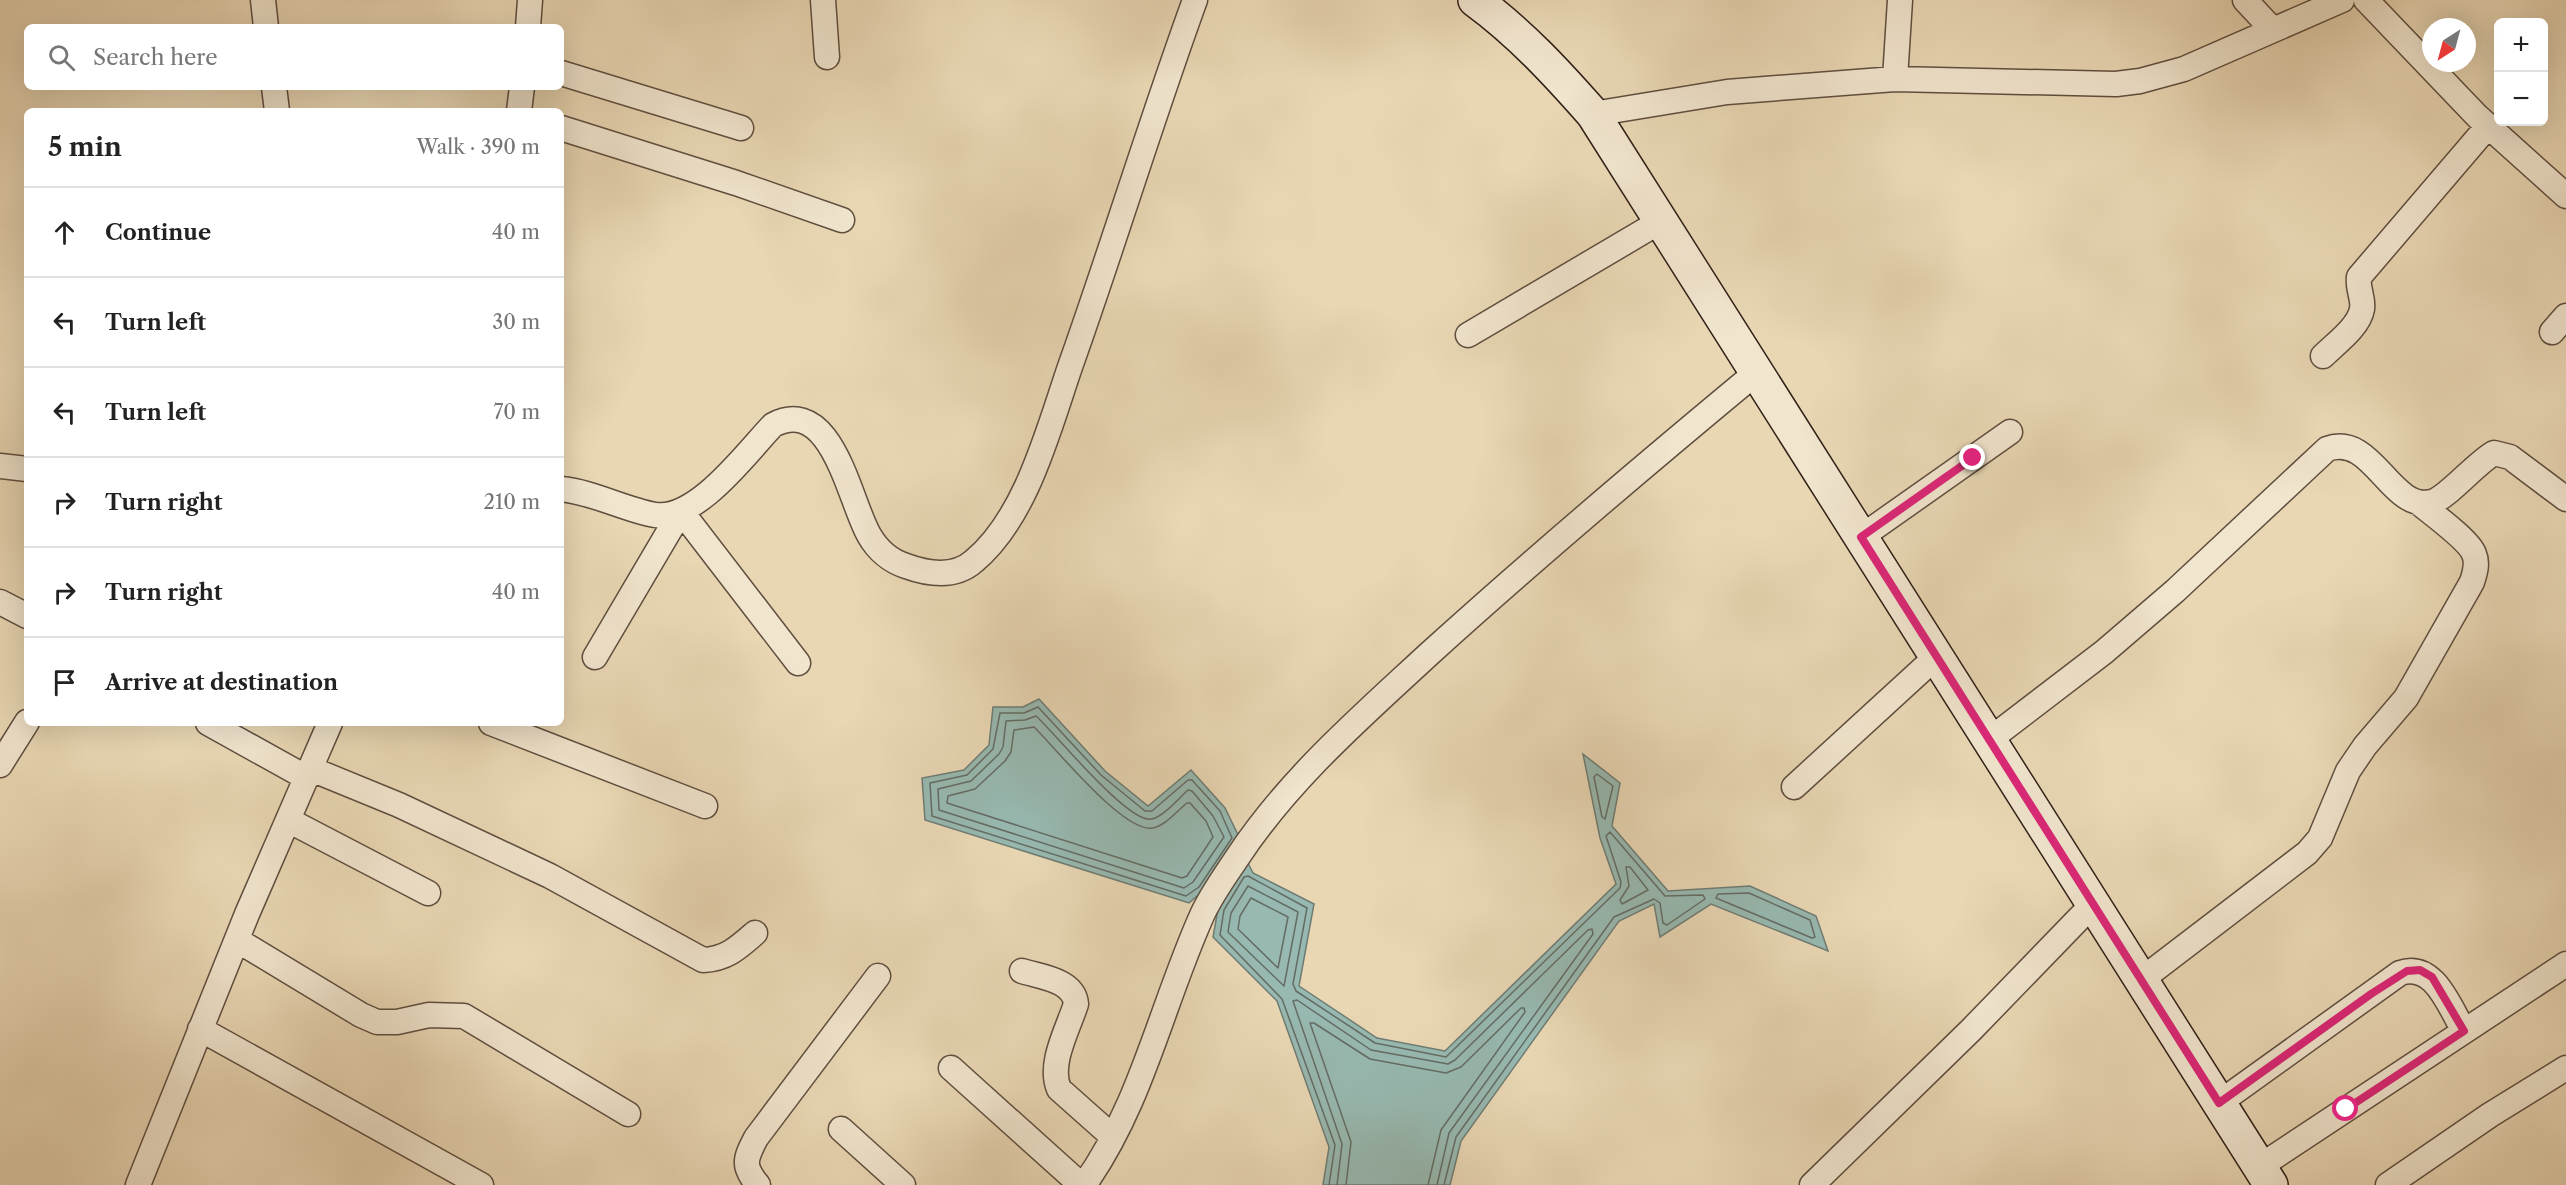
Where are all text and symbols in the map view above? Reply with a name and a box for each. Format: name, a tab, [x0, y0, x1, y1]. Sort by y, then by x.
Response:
north arrow	[2422, 18, 2476, 72]
map controls	[2494, 18, 2548, 126]
button: +	[2494, 18, 2548, 72]
search box	[24, 24, 564, 90]
icon: search	[45, 41, 78, 74]
text: Search here	[93, 44, 218, 71]
button: −	[2494, 72, 2548, 126]
text: 5 min	[48, 131, 122, 163]
text: Walk · 390 m	[417, 135, 540, 159]
icon: ahead	[48, 216, 81, 249]
text: Continue	[105, 219, 211, 246]
text: 40 m	[492, 220, 540, 244]
icon: left	[48, 306, 81, 339]
text: Turn left	[105, 309, 206, 336]
text: 30 m	[492, 310, 540, 334]
icon: left	[48, 396, 81, 429]
text: Turn left	[105, 399, 206, 426]
text: 70 m	[494, 400, 540, 424]
route end	[1959, 444, 1985, 470]
icon: right	[48, 486, 81, 519]
text: Turn right	[105, 489, 223, 516]
text: 210 m	[483, 490, 540, 514]
icon: right	[48, 576, 81, 609]
text: Turn right	[105, 579, 223, 606]
text: 40 m	[492, 580, 540, 604]
icon: arrive	[48, 666, 81, 699]
text: Arrive at destination	[105, 669, 338, 696]
route start	[2332, 1095, 2358, 1121]

